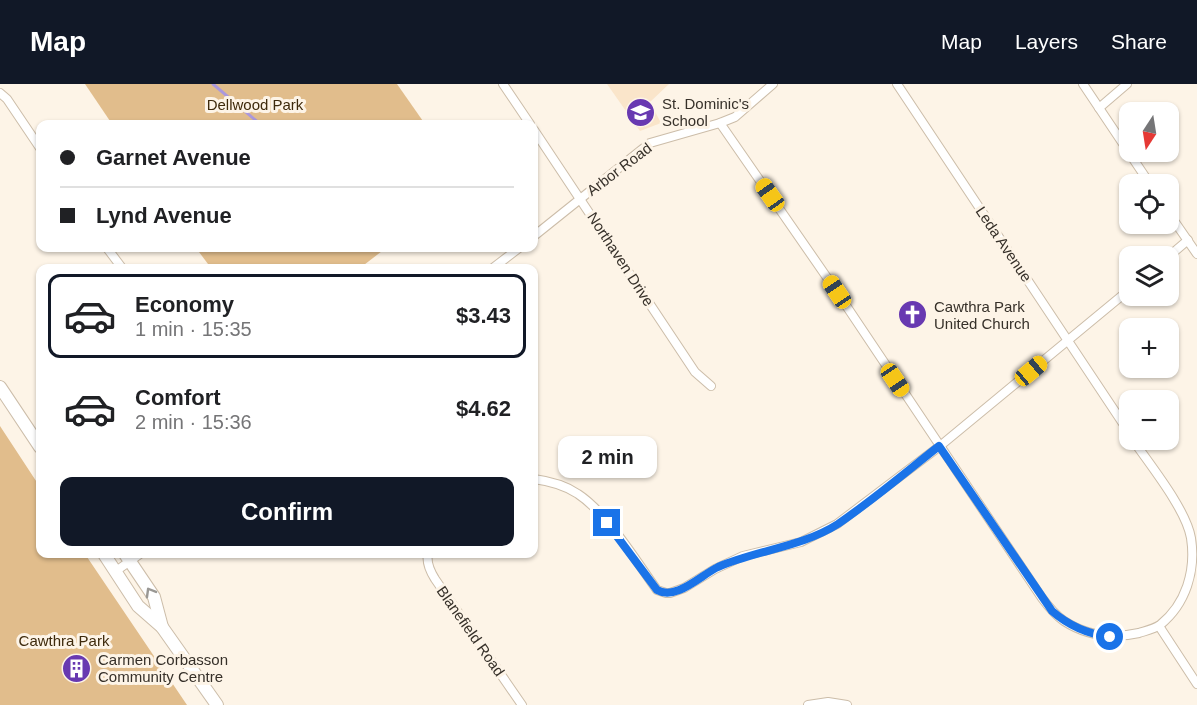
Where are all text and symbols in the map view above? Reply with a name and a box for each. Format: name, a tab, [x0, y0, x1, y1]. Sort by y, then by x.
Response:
text: Map	[30, 26, 86, 57]
text: Map	[941, 30, 982, 53]
text: Layers	[1015, 30, 1078, 53]
text: Share	[1111, 30, 1167, 53]
place label: St. Dominic's School	[662, 95, 749, 129]
park label: Dellwood Park	[207, 96, 304, 113]
school or university icon: St. Dominic's School	[625, 96, 657, 128]
north arrow	[1119, 102, 1179, 162]
map controls	[1119, 102, 1179, 450]
street label: Arbor Road	[583, 139, 655, 199]
text: Garnet Avenue	[96, 145, 251, 170]
button: locate	[1119, 174, 1179, 234]
car	[752, 175, 788, 215]
text: Lynd Avenue	[96, 203, 232, 228]
street label: Leda Avenue	[973, 203, 1035, 285]
street label: Northaven Drive	[584, 209, 658, 309]
button: layers	[1119, 246, 1179, 306]
car	[819, 272, 855, 312]
icon: car	[63, 289, 117, 343]
text: Economy	[135, 292, 234, 317]
place label: Cawthra Park United Church	[934, 298, 1030, 332]
church icon: Cawthra Park United Church	[897, 299, 929, 331]
text: $3.43	[456, 303, 511, 328]
text: 1 min · 15:35	[135, 318, 252, 340]
button: +	[1119, 318, 1179, 378]
car	[1011, 353, 1051, 389]
car	[877, 360, 913, 400]
icon: car	[63, 382, 117, 436]
text: Comfort	[135, 385, 221, 410]
button: −	[1119, 390, 1179, 450]
text: $4.62	[456, 396, 511, 421]
text: 2 min · 15:36	[135, 411, 252, 433]
callout: 2 min	[558, 436, 656, 478]
text: 2 min	[581, 446, 634, 468]
button: Confirm	[60, 477, 514, 546]
route end	[593, 509, 620, 536]
street label: Blanefield Road	[434, 583, 508, 679]
one-way arrow	[146, 588, 157, 598]
route start	[1096, 623, 1123, 650]
park label: Cawthra Park	[19, 632, 110, 649]
place label: Carmen Corbasson Community Centre	[98, 651, 228, 685]
building icon: Carmen Corbasson Community Centre	[61, 652, 93, 684]

